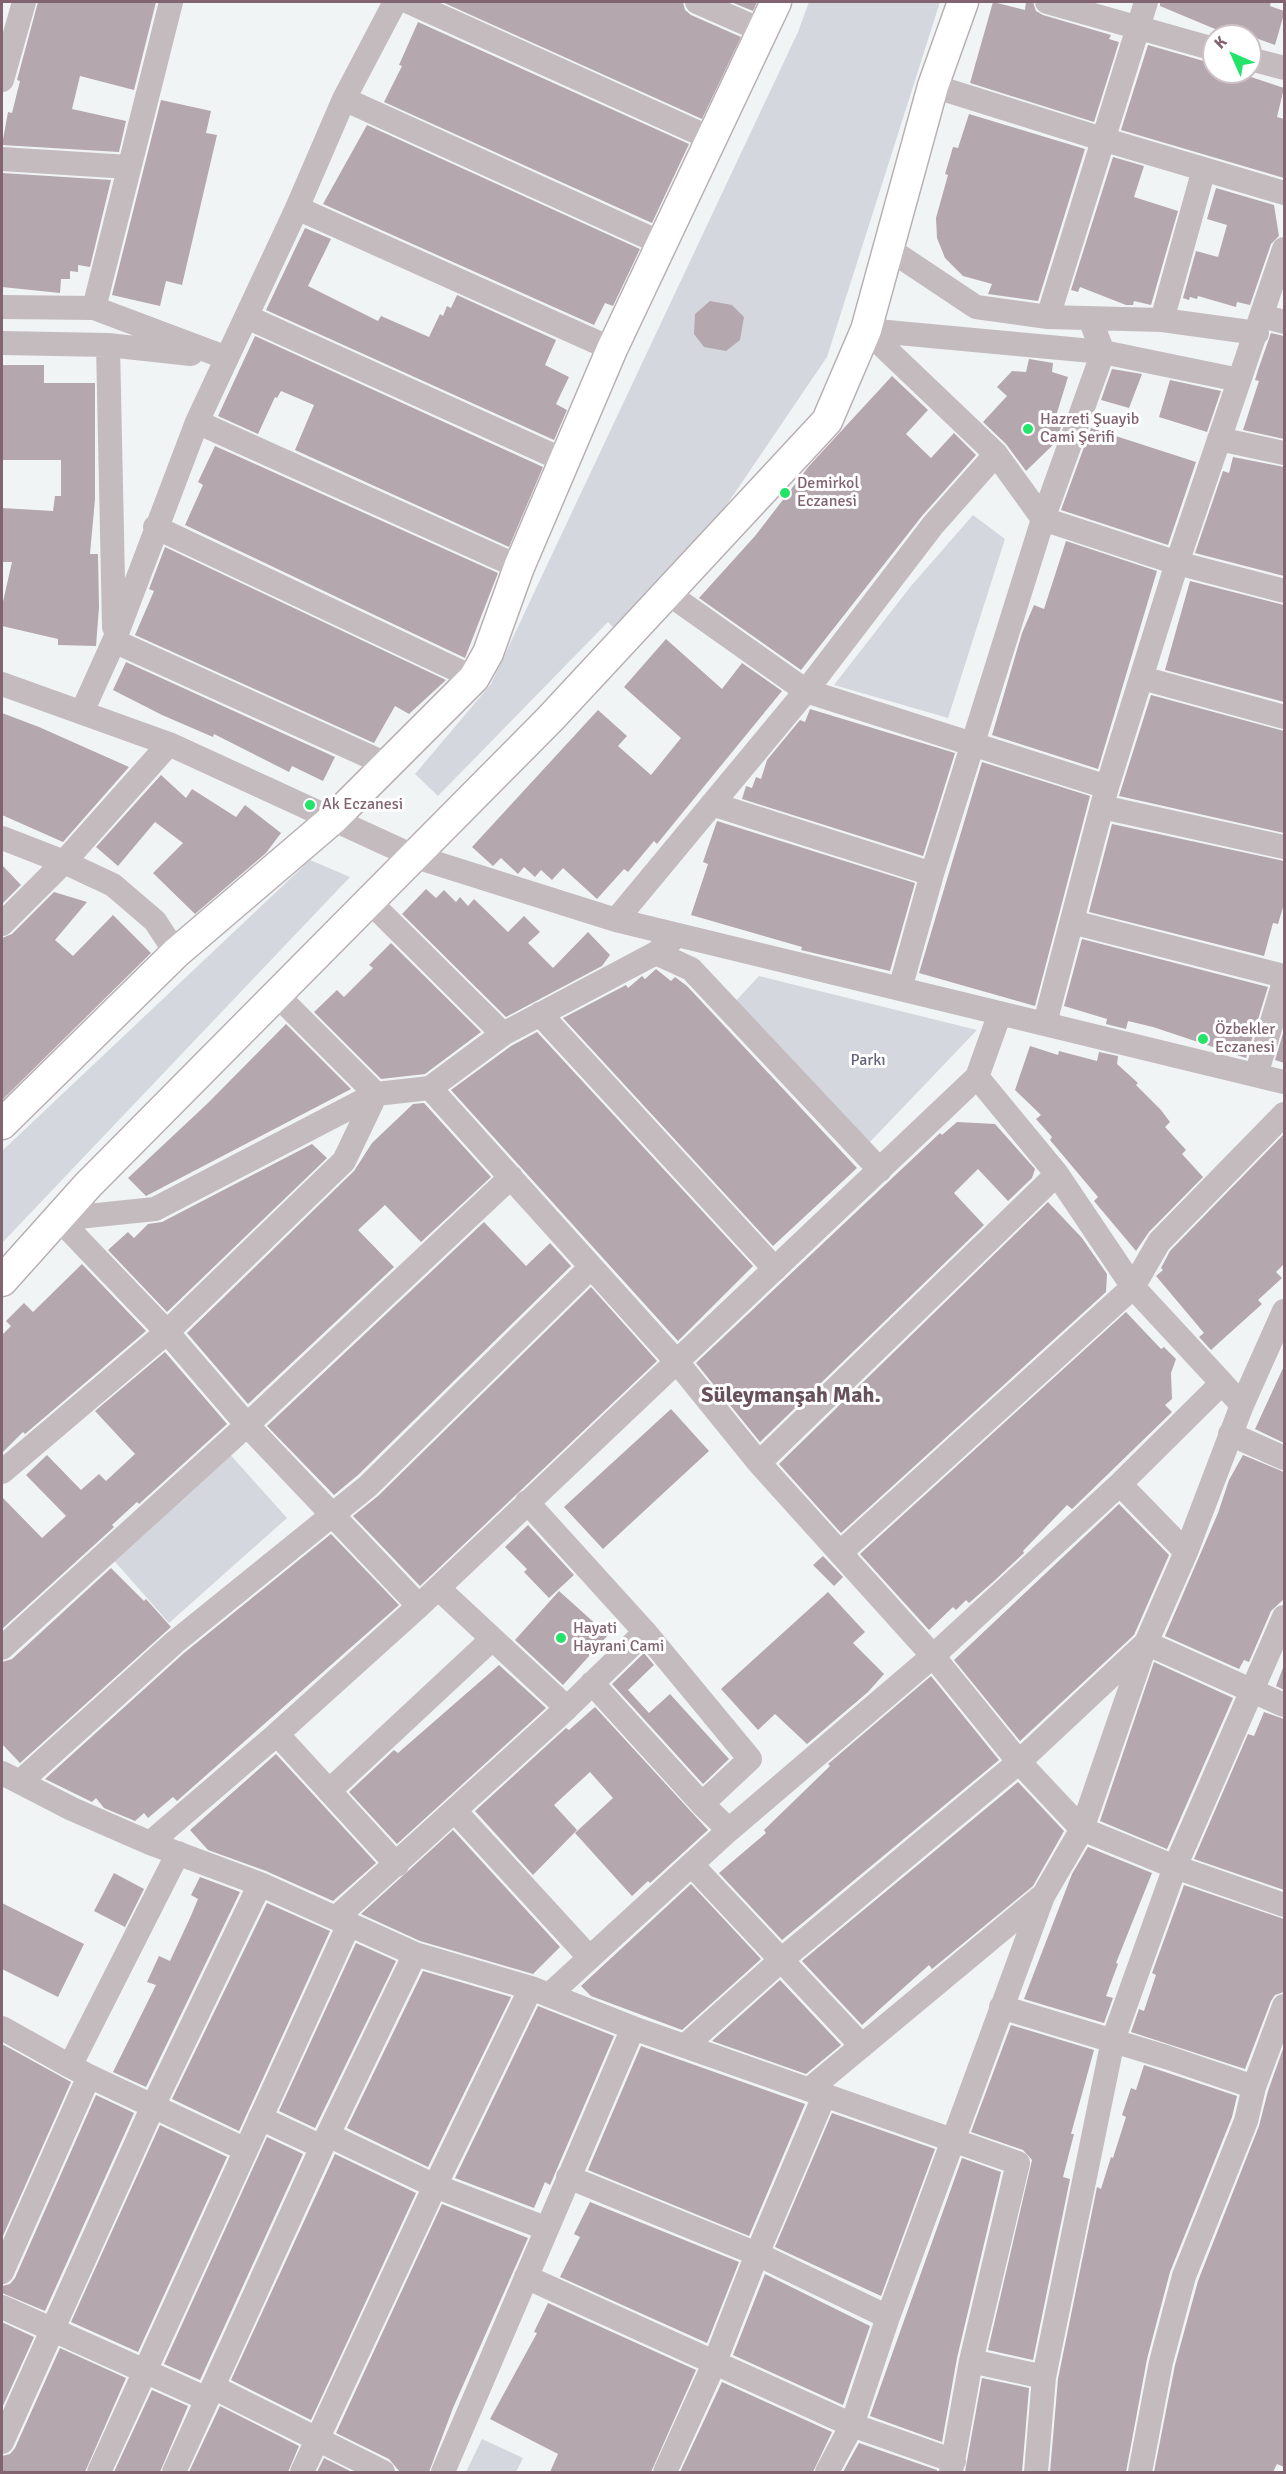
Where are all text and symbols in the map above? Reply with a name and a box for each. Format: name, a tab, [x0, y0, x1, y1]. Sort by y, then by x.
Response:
north arrow	[1202, 24, 1262, 84]
text: K	[1210, 32, 1231, 53]
place label: Hazreti Şuayib Cami Şerifi	[1040, 410, 1139, 448]
marker: Hazreti Şuayib Cami Şerifi	[1021, 422, 1035, 436]
place label: Demirkol Eczanesi	[797, 474, 859, 512]
marker: Demirkol Eczanesi	[778, 486, 792, 500]
place label: Ak Eczanesi	[322, 795, 403, 815]
marker: Ak Eczanesi	[303, 798, 317, 812]
place label: Özbekler Eczanesi	[1215, 1020, 1275, 1058]
marker: Özbekler Eczanesi	[1196, 1032, 1210, 1046]
park label: Parkı	[851, 1051, 885, 1071]
district label: Süleymanşah Mah.	[701, 1383, 881, 1409]
place label: Hayati Hayrani Cami	[573, 1619, 664, 1657]
marker: Hayati Hayrani Cami	[554, 1631, 568, 1645]

